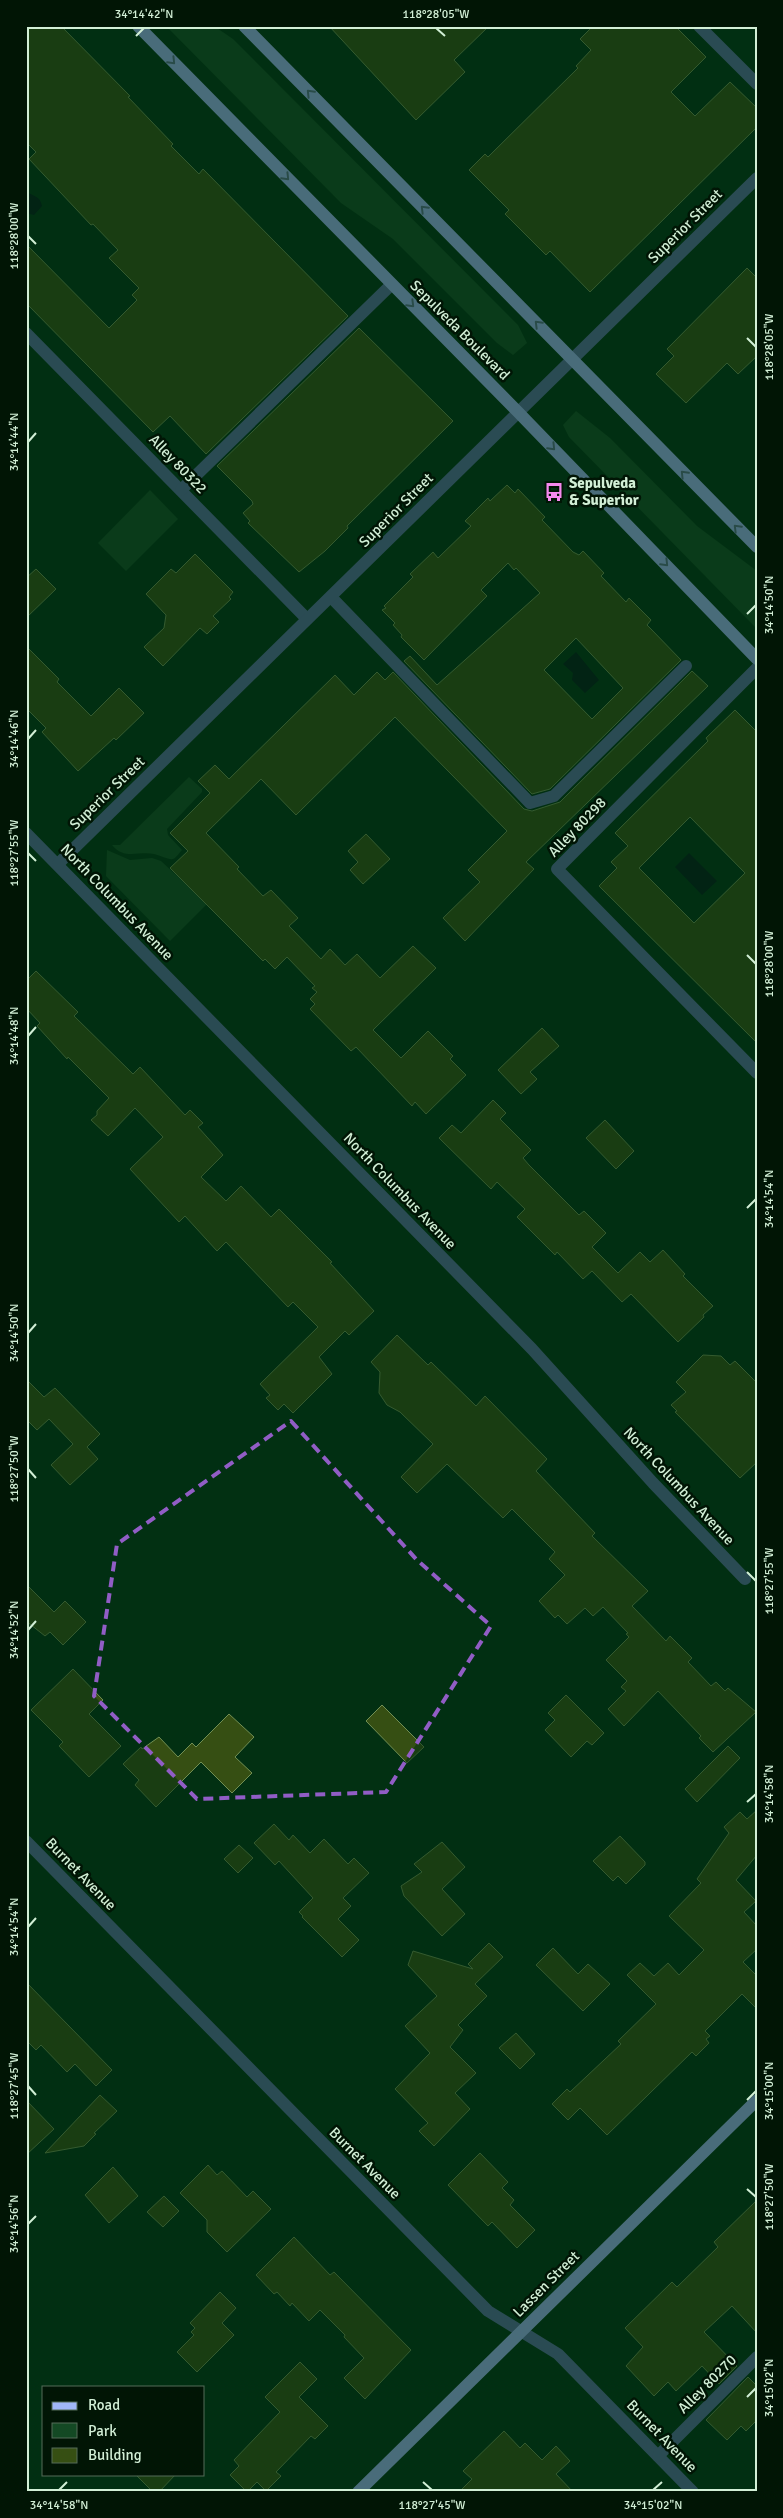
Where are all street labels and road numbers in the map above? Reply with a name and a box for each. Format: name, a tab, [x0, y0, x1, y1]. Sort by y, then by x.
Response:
street label: Superior Street	[644, 185, 726, 267]
street label: Sepulveda Boulevard	[406, 276, 514, 384]
street label: Alley 80322	[145, 431, 211, 497]
street label: Superior Street	[355, 469, 437, 551]
street label: Superior Street	[66, 753, 148, 833]
street label: Alley 80298	[544, 794, 610, 860]
street label: North Columbus Avenue	[57, 840, 177, 964]
street label: North Columbus Avenue	[340, 1129, 460, 1253]
street label: North Columbus Avenue	[620, 1423, 738, 1549]
street label: Burnet Avenue	[42, 1834, 120, 1914]
street label: Burnet Avenue	[325, 2123, 405, 2203]
street label: Lassen Street	[509, 2247, 583, 2321]
street label: Alley 80270	[674, 2351, 740, 2417]
street label: Burnet Avenue	[623, 2396, 701, 2476]

